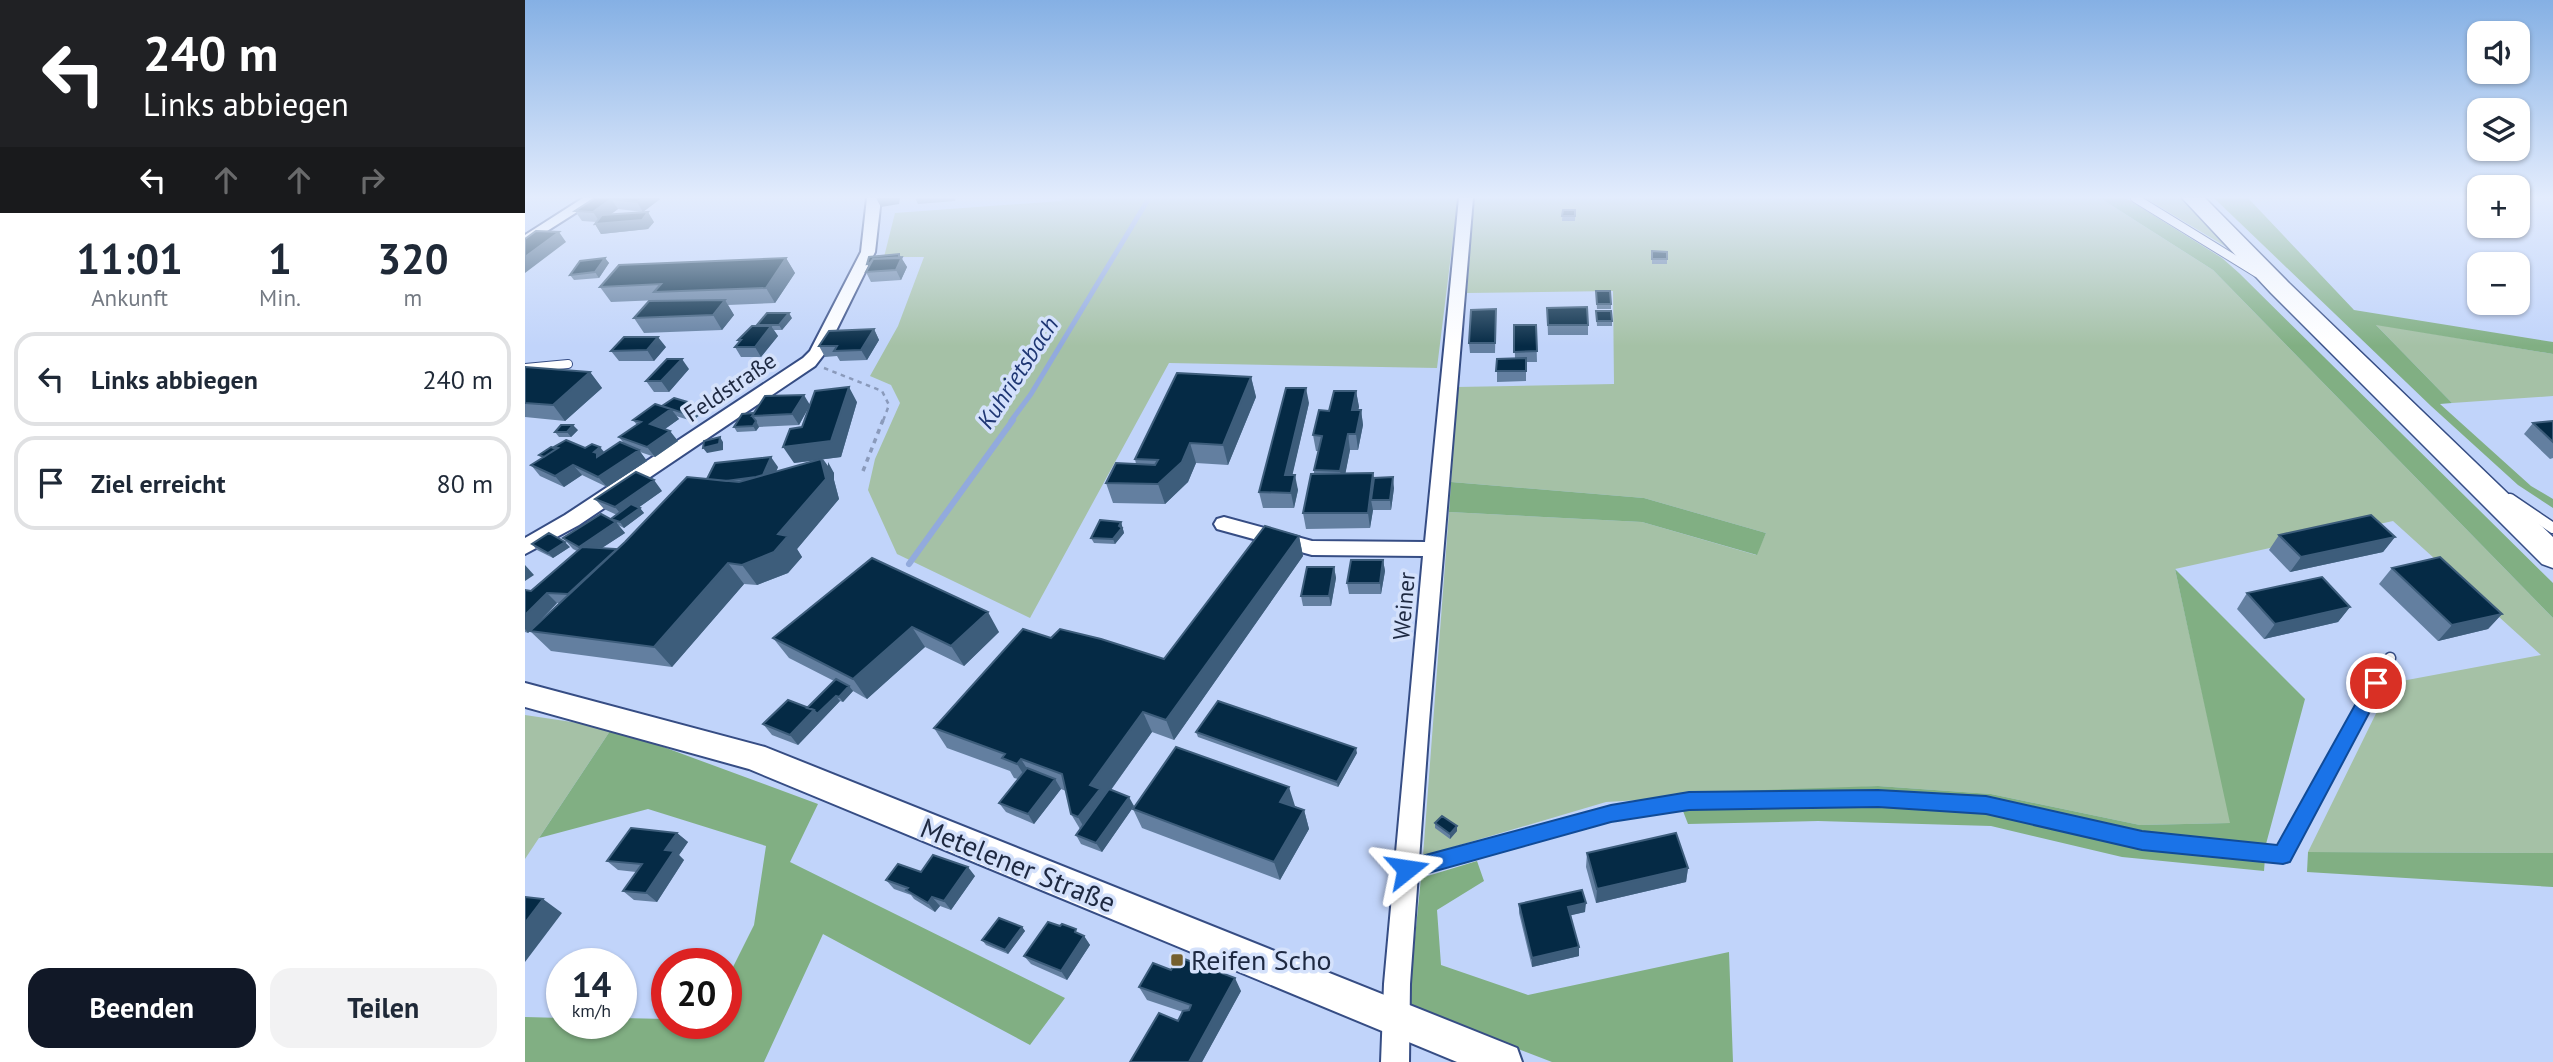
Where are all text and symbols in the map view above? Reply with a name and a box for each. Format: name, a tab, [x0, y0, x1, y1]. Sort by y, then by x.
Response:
text: 240 m	[143, 21, 278, 85]
map controls	[2467, 21, 2530, 315]
button: sound	[2467, 21, 2530, 84]
icon: left	[28, 28, 119, 119]
text: Links abbiegen	[143, 83, 349, 125]
button: layers	[2467, 98, 2530, 161]
icon: left	[134, 161, 172, 199]
icon: ahead	[207, 161, 245, 199]
icon: ahead	[280, 161, 318, 199]
icon: right	[353, 161, 391, 199]
button: +	[2467, 175, 2530, 238]
text: 11:01	[76, 231, 183, 286]
text: 1	[268, 231, 292, 286]
text: 320	[377, 231, 449, 286]
button: −	[2467, 252, 2530, 315]
text: Ankunft	[91, 283, 168, 312]
text: Min.	[259, 283, 301, 312]
text: m	[404, 283, 422, 312]
water label: Kuhrietsbach	[970, 311, 1065, 435]
street label: Feldstraße	[678, 345, 781, 428]
icon: left	[32, 360, 70, 398]
text: Links abbiegen	[91, 363, 258, 396]
text: 240 m	[422, 363, 493, 396]
icon: arrive	[32, 464, 70, 502]
text: Ziel erreicht	[91, 467, 226, 500]
text: 80 m	[437, 467, 493, 500]
street label: Weiner	[1386, 571, 1421, 641]
pin	[2346, 653, 2406, 713]
icon: arrive	[2357, 664, 2395, 702]
street label: Metelener Straße	[915, 809, 1121, 921]
position arrow	[1370, 832, 1444, 906]
place label: Reifen Scho	[1191, 941, 1332, 978]
speed limit sign: 20	[651, 948, 742, 1039]
marker: Reifen Scho	[1169, 952, 1185, 968]
text: 14	[572, 961, 611, 1007]
button: Beenden	[28, 968, 256, 1048]
button: Teilen	[270, 968, 497, 1048]
text: km/h	[572, 999, 611, 1022]

